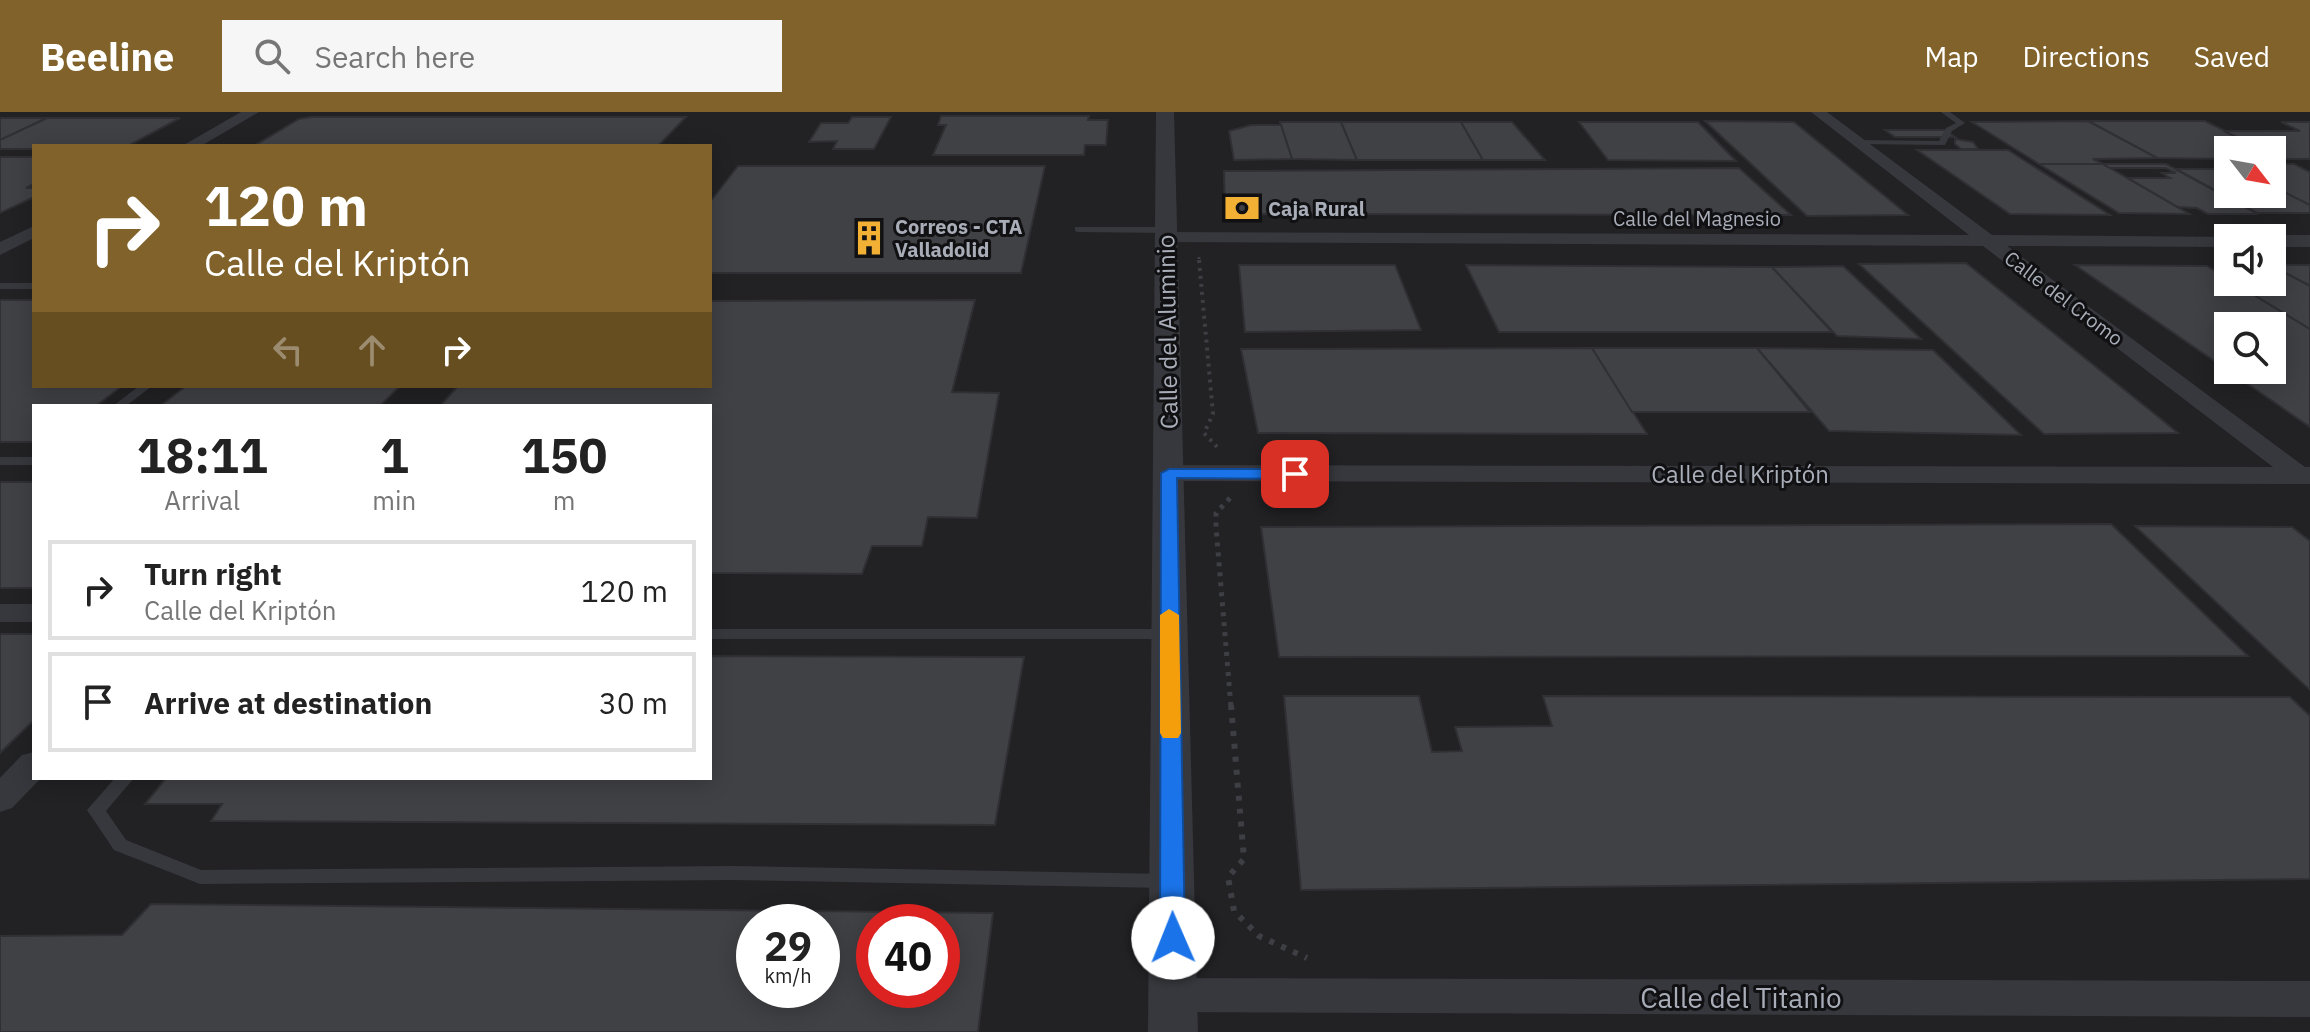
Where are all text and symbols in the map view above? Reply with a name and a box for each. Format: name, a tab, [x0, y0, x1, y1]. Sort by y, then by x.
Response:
search box	[222, 20, 782, 92]
text: Beeline	[40, 32, 174, 81]
icon: search	[250, 34, 294, 78]
text: Search here	[314, 37, 475, 76]
text: Map	[1924, 38, 1978, 75]
text: Directions	[2022, 38, 2150, 75]
text: Saved	[2194, 38, 2270, 75]
north arrow	[2214, 136, 2286, 208]
map controls	[2214, 136, 2286, 384]
text: 120 m	[204, 169, 368, 241]
icon: right	[72, 176, 176, 280]
bank icon: Caja Rural	[1223, 189, 1261, 227]
place label: Caja Rural	[1268, 195, 1365, 222]
street label: Calle del Magnesio	[1613, 205, 1781, 232]
place label: Correos - CTA Valladolid	[895, 213, 1023, 263]
building icon: Correos - CTA Valladolid	[850, 219, 888, 257]
button: sound	[2214, 224, 2286, 296]
street label: Calle del Aluminio	[1149, 235, 1185, 429]
text: Calle del Kriptón	[204, 239, 471, 286]
street label: Calle del Cromo	[1999, 245, 2129, 351]
button: search	[2214, 312, 2286, 384]
icon: left	[266, 328, 310, 372]
icon: ahead	[350, 328, 394, 372]
icon: right	[434, 328, 478, 372]
text: 18:11	[137, 424, 268, 486]
text: 1	[380, 424, 409, 486]
text: 150	[521, 424, 607, 486]
pin	[1261, 440, 1329, 508]
icon: arrive	[1273, 452, 1317, 496]
street label: Calle del Kriptón	[1651, 458, 1829, 490]
text: Arrival	[164, 483, 240, 517]
text: min	[372, 483, 416, 517]
text: m	[553, 483, 575, 517]
text: Turn right	[144, 554, 282, 593]
icon: right	[76, 568, 120, 612]
text: 120 m	[581, 571, 668, 610]
text: Calle del Kriptón	[144, 593, 337, 627]
icon: arrive	[76, 680, 120, 724]
text: Arrive at destination	[144, 683, 432, 722]
text: 30 m	[599, 683, 668, 722]
position arrow	[1131, 896, 1215, 980]
speed limit sign: 40	[856, 904, 960, 1008]
text: 29	[764, 920, 812, 972]
text: km/h	[764, 962, 812, 989]
street label: Calle del Titanio	[1640, 979, 1842, 1016]

